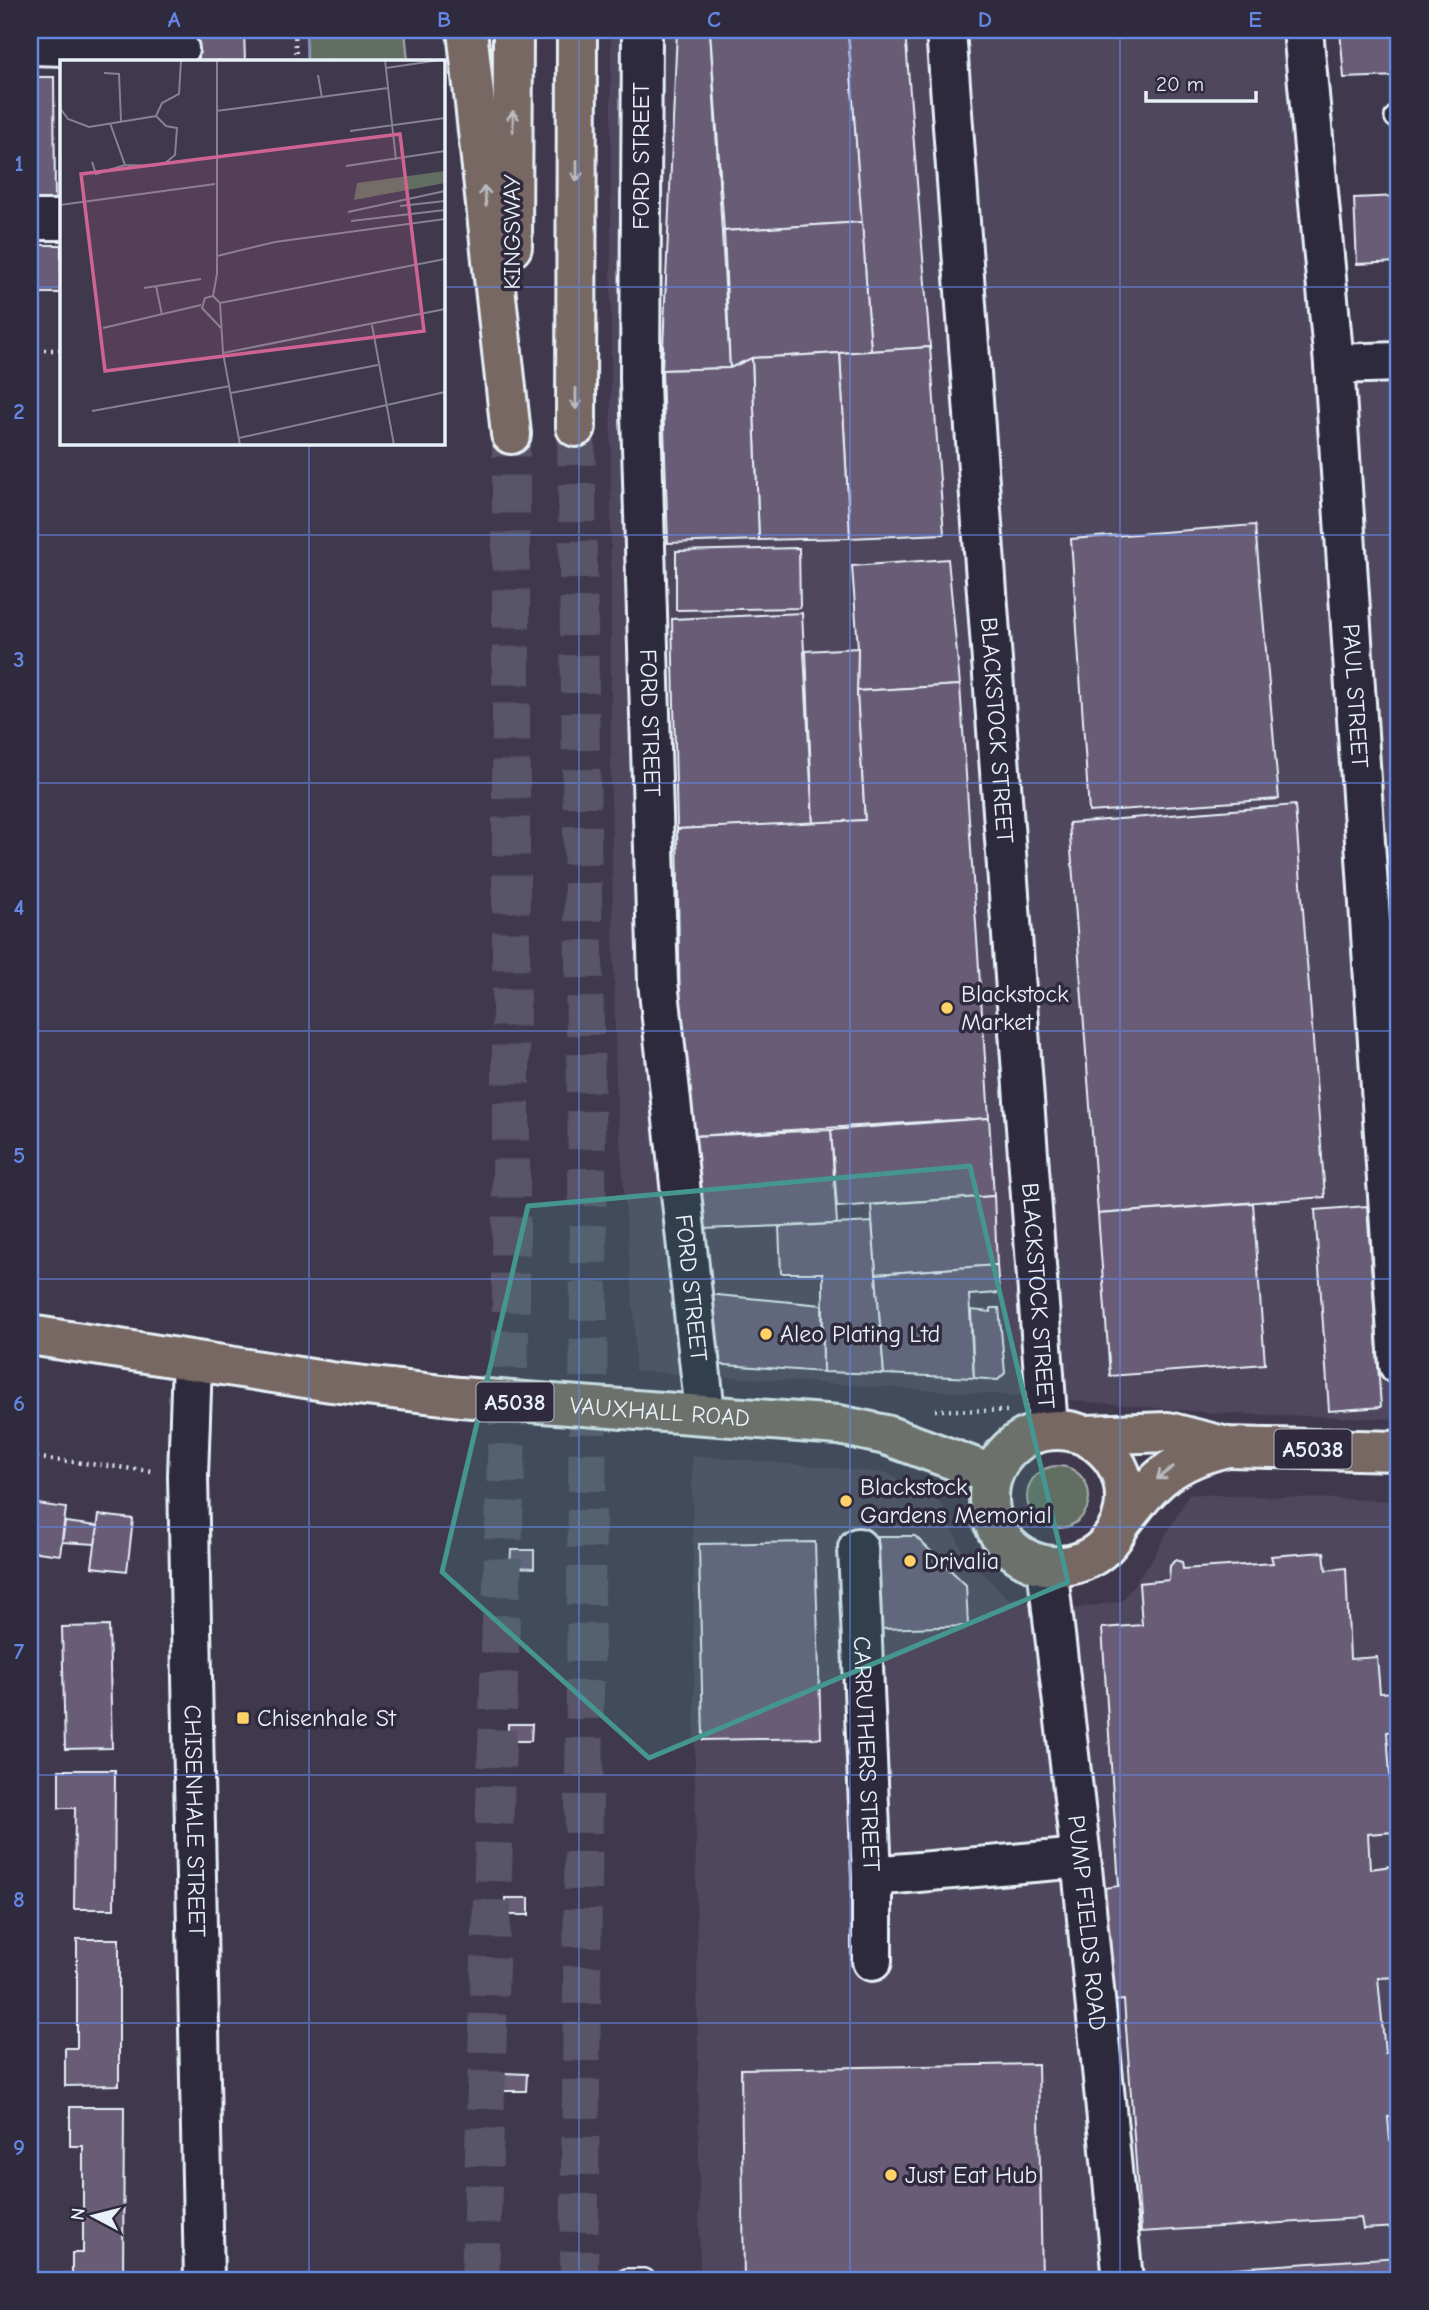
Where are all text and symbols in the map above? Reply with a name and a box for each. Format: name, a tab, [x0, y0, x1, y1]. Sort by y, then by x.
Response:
text: A	[168, 6, 181, 33]
text: B	[437, 6, 451, 33]
text: C	[707, 6, 721, 33]
text: D	[978, 6, 992, 33]
text: E	[1248, 6, 1262, 33]
inset map	[60, 60, 444, 444]
scale bar	[1146, 60, 1256, 104]
text: 20 m	[1156, 72, 1204, 96]
street label: FORD STREET	[627, 82, 655, 230]
one-way arrow	[506, 110, 520, 133]
text: 1	[14, 150, 24, 177]
one-way arrow	[570, 160, 584, 183]
street label: KINGSWAY	[498, 174, 526, 290]
one-way arrow	[479, 185, 492, 208]
one-way arrow	[569, 387, 583, 410]
text: 2	[13, 398, 25, 425]
street label: BLACKSTOCK STREET	[975, 616, 1019, 845]
street label: PAUL STREET	[1337, 623, 1374, 769]
text: 3	[13, 646, 25, 673]
street label: FORD STREET	[634, 649, 666, 798]
text: 4	[14, 894, 25, 921]
place label: Blackstock Market	[961, 980, 1069, 1036]
marker: Blackstock Market	[939, 1000, 955, 1016]
text: 5	[13, 1142, 25, 1169]
street label: BLACKSTOCK STREET	[1016, 1182, 1061, 1410]
street label: FORD STREET	[669, 1213, 713, 1363]
place label: Aleo Plating Ltd	[780, 1320, 940, 1348]
marker: Aleo Plating Ltd	[758, 1326, 774, 1342]
road number: A5038	[476, 1382, 554, 1422]
text: 6	[13, 1390, 25, 1417]
street label: VAUXHALL ROAD	[569, 1391, 751, 1432]
road number: A5038	[1274, 1430, 1352, 1468]
one-way arrow	[1156, 1465, 1175, 1480]
place label: Blackstock Gardens Memorial	[860, 1473, 1052, 1529]
marker: Blackstock Gardens Memorial	[838, 1493, 854, 1509]
place label: Drivalia	[924, 1547, 999, 1575]
marker: Drivalia	[902, 1553, 918, 1569]
street label: CARRUTHERS STREET	[848, 1636, 886, 1873]
text: 7	[14, 1638, 25, 1665]
street label: CHISENHALE STREET	[179, 1704, 211, 1938]
place label: Chisenhale St	[257, 1704, 397, 1732]
marker: Chisenhale St	[235, 1710, 251, 1726]
street label: PUMP FIELDS ROAD	[1062, 1813, 1112, 2032]
text: 8	[13, 1886, 25, 1913]
text: 9	[13, 2134, 25, 2161]
place label: Just Eat Hub	[905, 2161, 1037, 2189]
marker: Just Eat Hub	[883, 2167, 899, 2183]
north arrow	[60, 2180, 130, 2250]
text: N	[66, 2207, 90, 2222]

